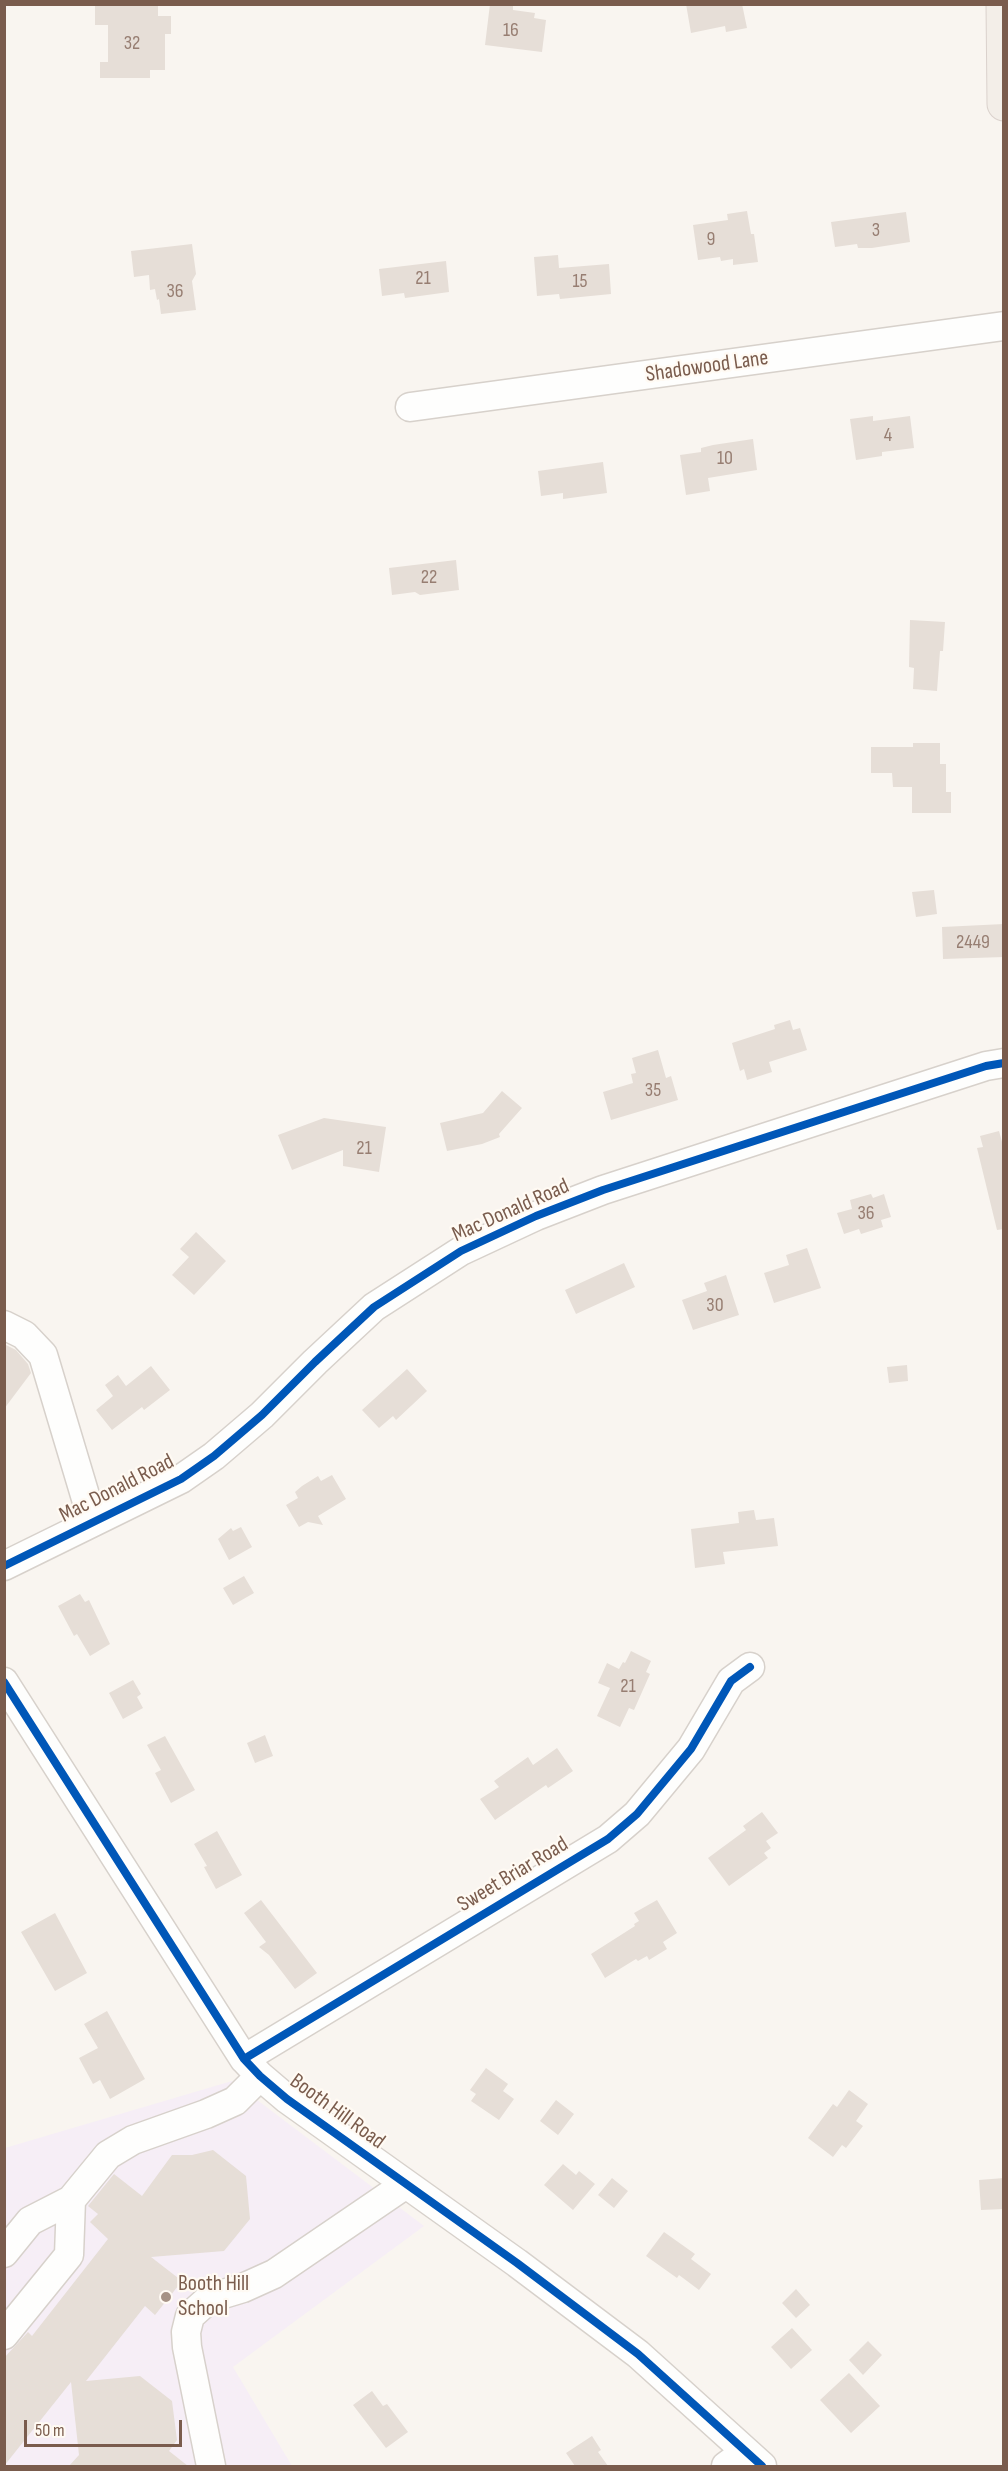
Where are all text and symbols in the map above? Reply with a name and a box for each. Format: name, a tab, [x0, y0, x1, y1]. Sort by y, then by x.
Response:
house number: 16	[503, 19, 519, 43]
house number: 32	[124, 32, 140, 56]
house number: 3	[872, 219, 880, 243]
house number: 9	[707, 228, 715, 252]
house number: 21	[415, 267, 431, 291]
house number: 15	[572, 270, 588, 294]
house number: 36	[166, 280, 184, 304]
street label: Shadowood Lane	[644, 345, 770, 389]
house number: 4	[884, 424, 892, 448]
house number: 10	[717, 447, 733, 471]
house number: 22	[421, 566, 437, 590]
house number: 2449	[956, 931, 990, 955]
house number: 35	[645, 1079, 661, 1103]
house number: 21	[356, 1137, 372, 1161]
street label: Mac Donald Road	[448, 1174, 574, 1248]
house number: 36	[857, 1202, 875, 1226]
house number: 30	[706, 1294, 724, 1318]
street label: Mac Donald Road	[55, 1449, 179, 1529]
house number: 21	[620, 1675, 636, 1699]
street label: Sweet Briar Road	[453, 1832, 573, 1918]
street label: Booth Hill Road	[284, 2069, 390, 2155]
place label: Booth Hill School	[178, 2271, 249, 2322]
marker: Booth Hill School	[159, 2290, 173, 2304]
scale bar	[27, 2408, 184, 2446]
text: 50 m	[35, 2420, 65, 2441]

